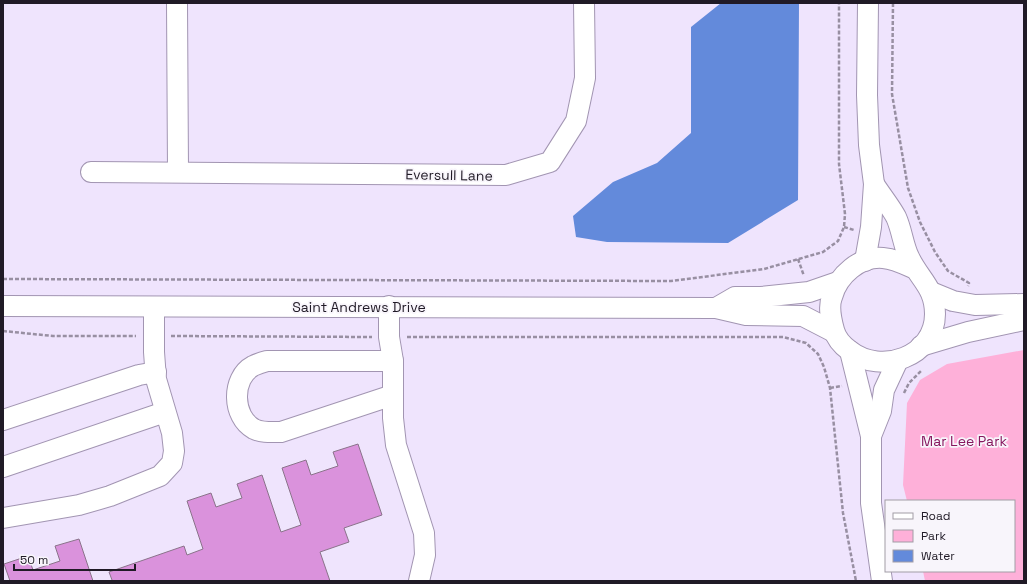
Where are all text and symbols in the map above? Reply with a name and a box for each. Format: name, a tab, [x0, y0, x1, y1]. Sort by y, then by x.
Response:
street label: Eversull Lane	[405, 165, 493, 185]
street label: Saint Andrews Drive	[292, 298, 426, 316]
park label: Mar Lee Park	[921, 432, 1007, 450]
legend	[885, 500, 1015, 572]
text: Road	[921, 508, 950, 524]
text: Park	[921, 528, 946, 544]
scale bar	[14, 546, 135, 572]
text: Water	[921, 548, 955, 564]
text: 50 m	[20, 552, 48, 568]

